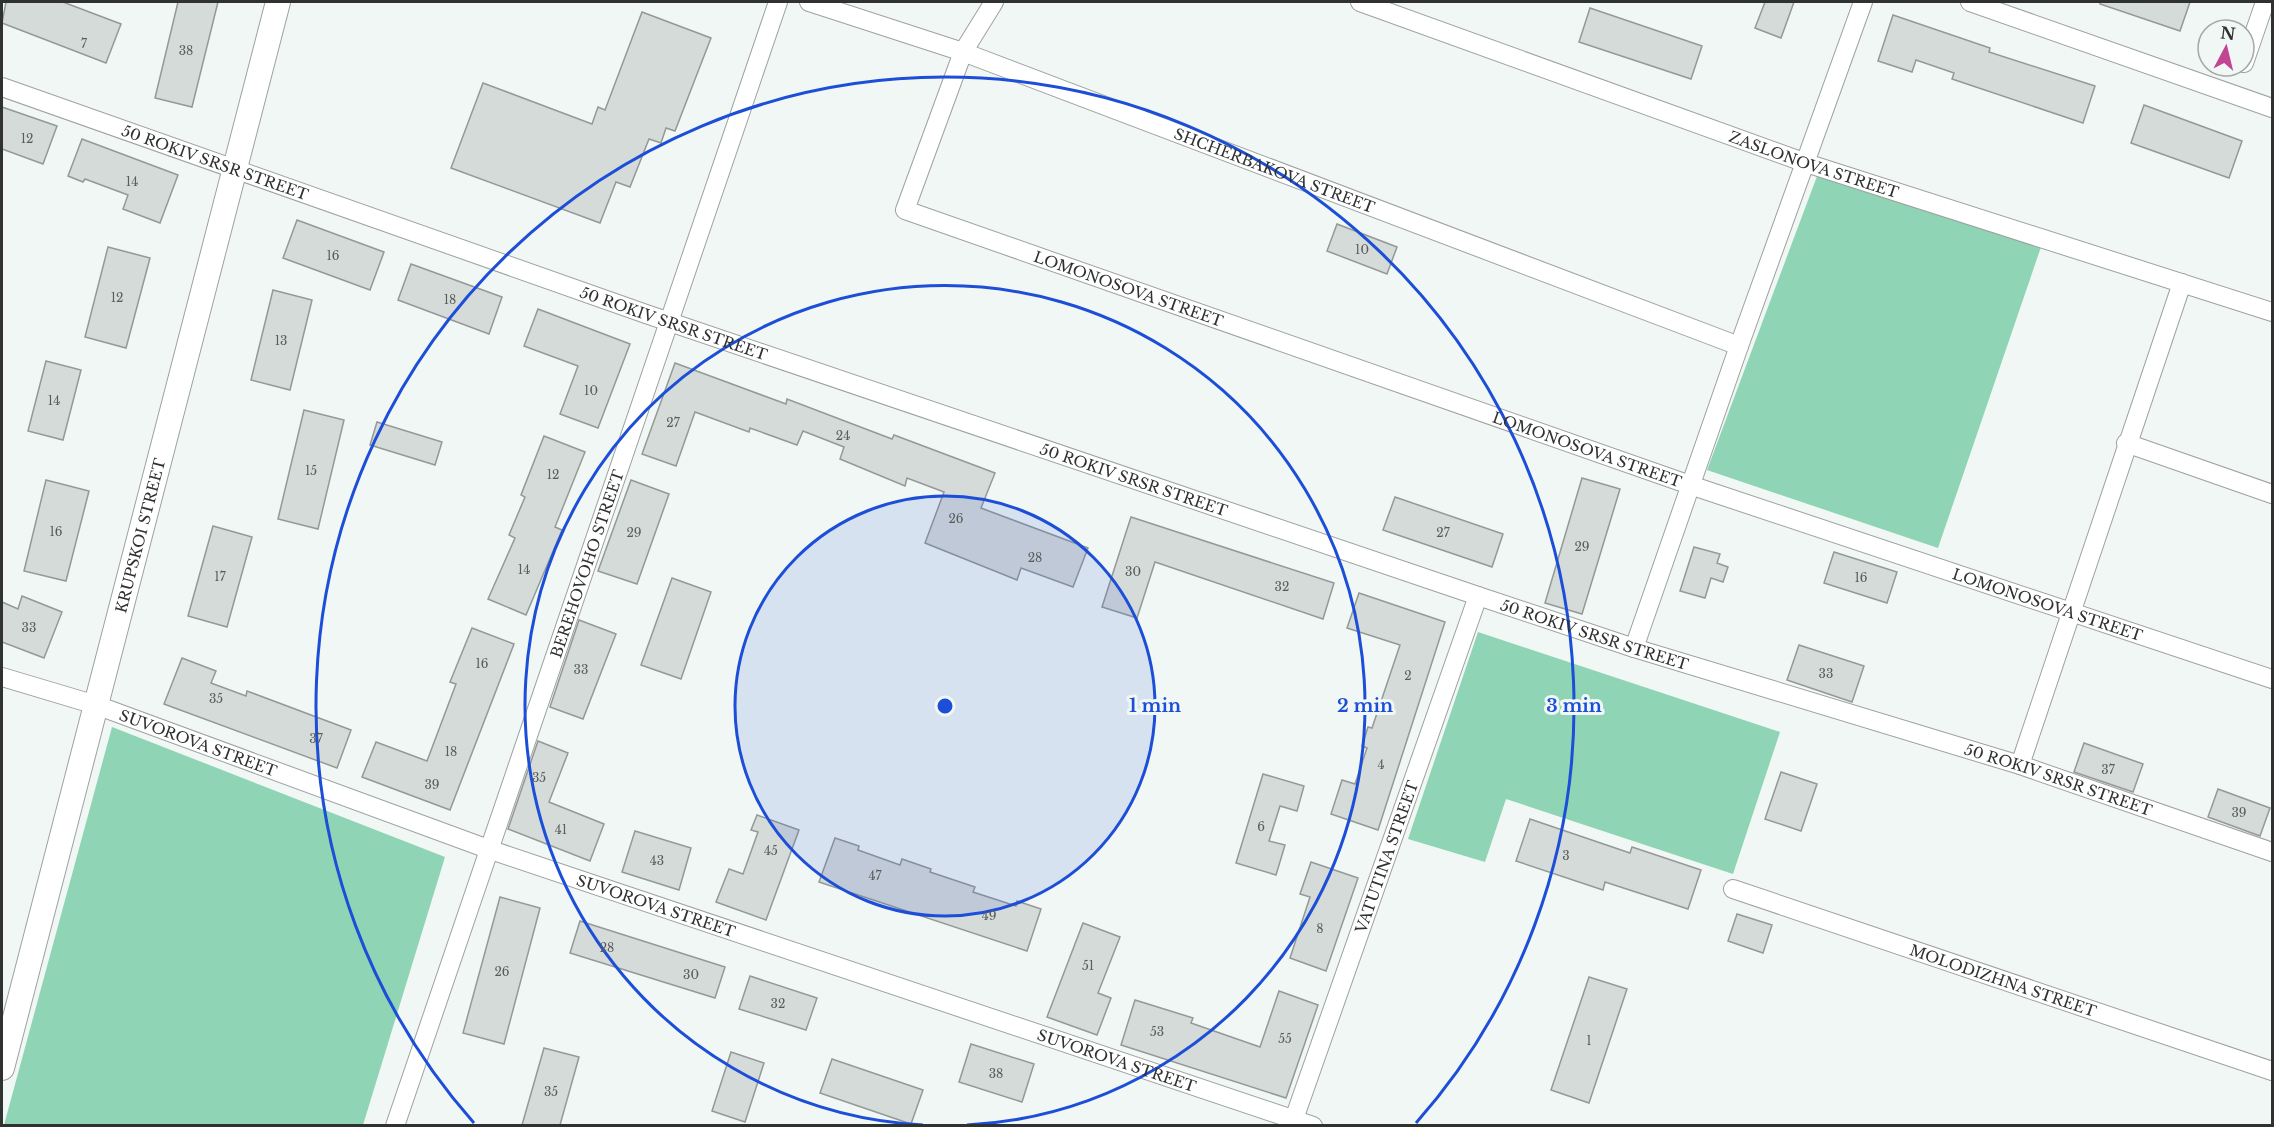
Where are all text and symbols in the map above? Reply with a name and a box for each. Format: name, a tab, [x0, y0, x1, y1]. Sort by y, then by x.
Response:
north arrow	[2196, 18, 2256, 78]
text: N	[2219, 22, 2237, 44]
house number: 7	[81, 36, 88, 51]
house number: 38	[179, 43, 193, 58]
street label: 50 ROKIV SRSR STREET	[119, 120, 311, 204]
street label: SHCHERBAKOVA STREET	[1172, 123, 1377, 217]
street label: ZASLONOVA STREET	[1726, 127, 1901, 202]
house number: 12	[21, 131, 33, 146]
house number: 14	[126, 174, 138, 189]
house number: 10	[1355, 242, 1369, 257]
street label: LOMONOSOVA STREET	[1031, 246, 1226, 330]
house number: 16	[326, 248, 340, 263]
street label: 50 ROKIV SRSR STREET	[578, 282, 770, 364]
house number: 12	[111, 290, 123, 305]
house number: 18	[444, 292, 456, 307]
house number: 13	[275, 333, 287, 348]
house number: 10	[584, 383, 598, 398]
house number: 14	[48, 393, 60, 408]
street label: LOMONOSOVA STREET	[1490, 407, 1684, 491]
house number: 27	[666, 415, 681, 430]
house number: 24	[836, 428, 850, 443]
street label: 50 ROKIV SRSR STREET	[1038, 439, 1230, 520]
street label: KRUPSKOI STREET	[111, 456, 169, 615]
house number: 15	[305, 463, 317, 478]
street label: BEREHOVOHO STREET	[546, 467, 627, 660]
house number: 12	[547, 467, 559, 482]
house number: 26	[948, 511, 964, 526]
house number: 16	[49, 524, 63, 539]
house number: 29	[626, 525, 642, 540]
house number: 27	[1436, 525, 1451, 540]
house number: 29	[1574, 539, 1590, 554]
house number: 28	[1028, 550, 1042, 565]
house number: 14	[518, 562, 530, 577]
house number: 30	[1125, 564, 1141, 579]
street label: LOMONOSOVA STREET	[1950, 564, 2145, 645]
house number: 17	[214, 569, 227, 584]
house number: 16	[1854, 570, 1868, 585]
house number: 32	[1275, 579, 1289, 594]
street label: 50 ROKIV SRSR STREET	[1498, 595, 1691, 673]
house number: 33	[22, 620, 36, 635]
house number: 16	[475, 656, 489, 671]
house number: 33	[574, 662, 588, 677]
house number: 33	[1819, 666, 1833, 681]
house number: 2	[1404, 668, 1412, 683]
house number: 35	[209, 691, 223, 706]
text: 1 min	[1129, 695, 1181, 717]
text: 2 min	[1337, 695, 1393, 717]
text: 3 min	[1546, 695, 1602, 717]
centre of rings	[935, 696, 955, 716]
street label: SUVOROVA STREET	[117, 705, 280, 780]
house number: 37	[309, 731, 324, 746]
street label: 50 ROKIV SRSR STREET	[1962, 739, 2155, 819]
house number: 18	[445, 744, 457, 759]
house number: 4	[1377, 757, 1385, 772]
house number: 37	[2101, 762, 2116, 777]
house number: 35	[532, 770, 546, 785]
house number: 39	[424, 777, 440, 792]
street label: VATUTINA STREET	[1350, 778, 1422, 936]
house number: 39	[2231, 805, 2247, 820]
house number: 6	[1257, 819, 1265, 834]
house number: 41	[555, 822, 567, 837]
house number: 45	[764, 843, 778, 858]
house number: 3	[1562, 848, 1570, 863]
house number: 43	[650, 853, 664, 868]
house number: 47	[868, 868, 882, 883]
street label: SUVOROVA STREET	[574, 870, 738, 941]
house number: 49	[982, 908, 996, 923]
house number: 8	[1316, 921, 1324, 936]
house number: 28	[600, 940, 614, 955]
street label: MOLODIZHNA STREET	[1907, 940, 2099, 1020]
house number: 51	[1082, 958, 1094, 973]
house number: 26	[494, 964, 510, 979]
house number: 30	[683, 967, 699, 982]
house number: 32	[771, 996, 785, 1011]
house number: 53	[1150, 1024, 1164, 1039]
street label: SUVOROVA STREET	[1035, 1025, 1199, 1096]
house number: 55	[1278, 1031, 1292, 1046]
house number: 1	[1586, 1033, 1592, 1048]
house number: 38	[989, 1066, 1003, 1081]
house number: 35	[544, 1084, 558, 1099]

